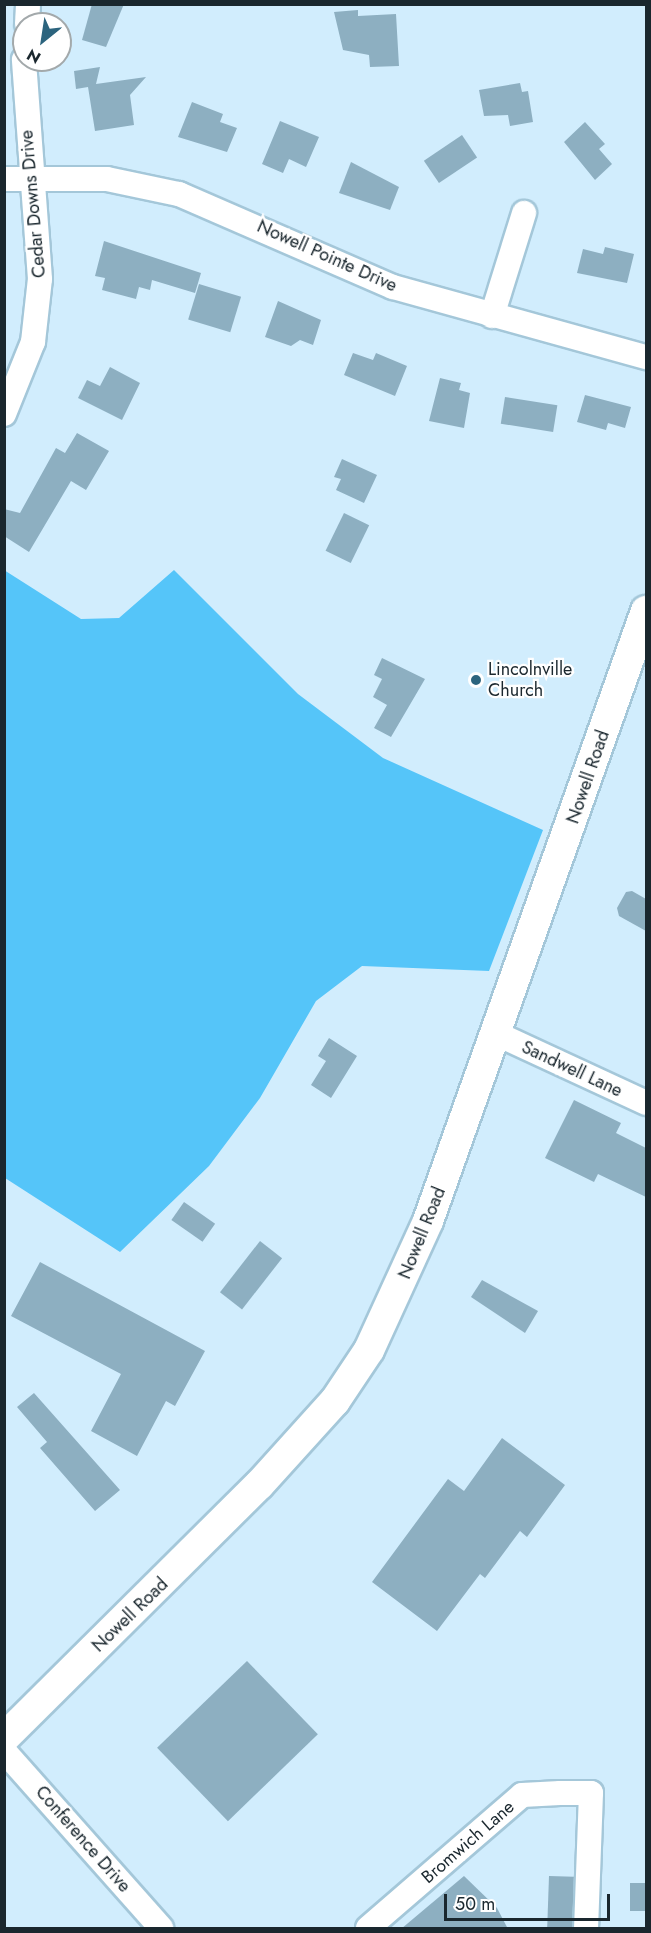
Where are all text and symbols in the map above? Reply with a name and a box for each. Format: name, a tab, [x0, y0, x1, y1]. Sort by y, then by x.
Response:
north arrow	[12, 12, 72, 72]
text: N	[22, 43, 45, 69]
street label: Cedar Downs Drive	[16, 129, 50, 279]
street label: Nowell Pointe Drive	[254, 215, 400, 297]
place label: Lincolnville Church	[488, 659, 572, 702]
marker: Lincolnville Church	[469, 673, 483, 687]
street label: Nowell Road	[562, 728, 614, 826]
street label: Sandwell Lane	[518, 1036, 626, 1102]
street label: Nowell Road	[394, 1184, 450, 1282]
street label: Nowell Road	[88, 1573, 172, 1657]
street label: Conference Drive	[31, 1781, 135, 1897]
street label: Bromwich Lane	[417, 1796, 519, 1888]
scale bar	[447, 1882, 614, 1920]
text: 50 m	[455, 1891, 495, 1917]

